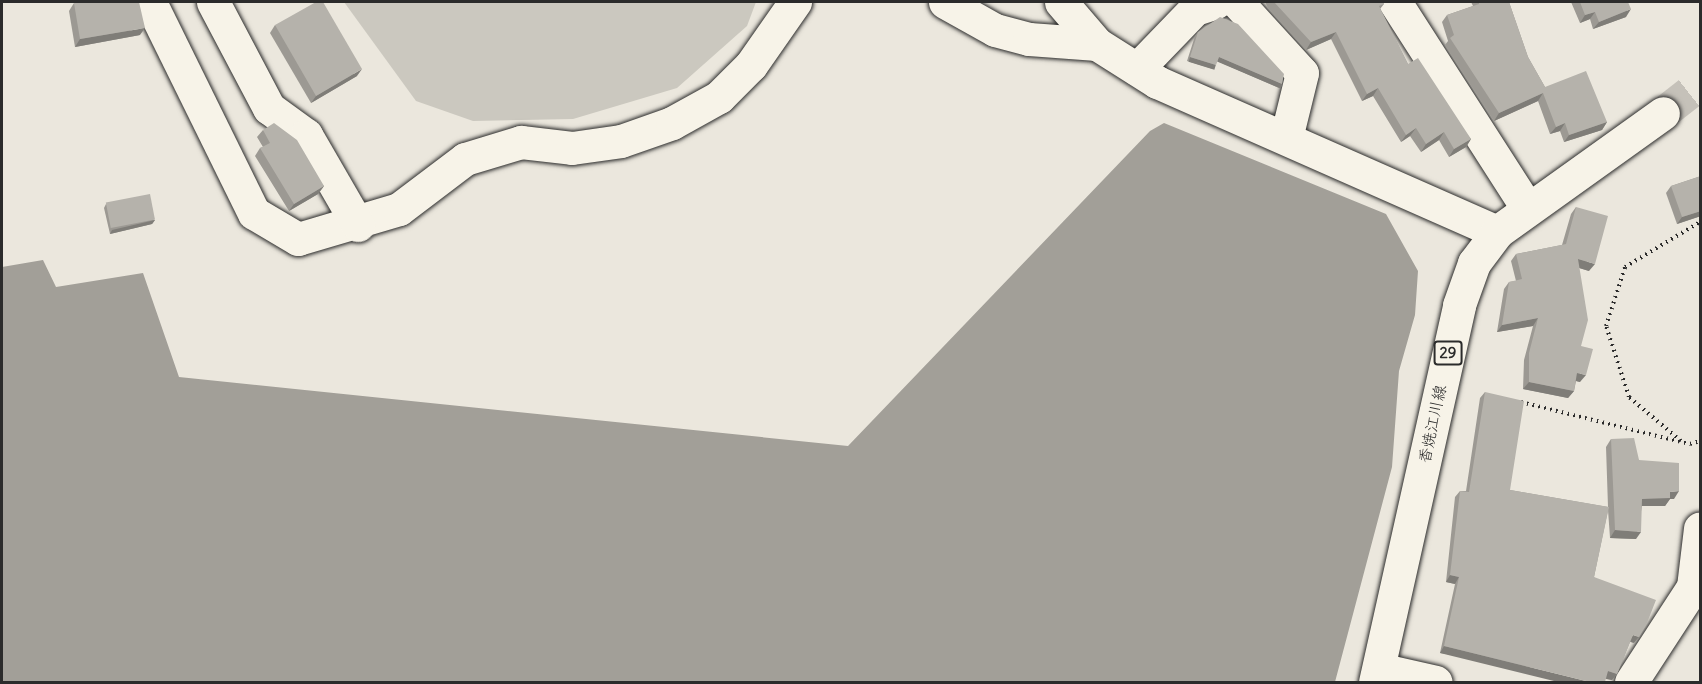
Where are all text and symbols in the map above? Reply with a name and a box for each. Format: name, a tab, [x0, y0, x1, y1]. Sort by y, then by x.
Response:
road number: 29	[1433, 341, 1463, 365]
street label: 香焼江川線	[1414, 383, 1450, 465]

